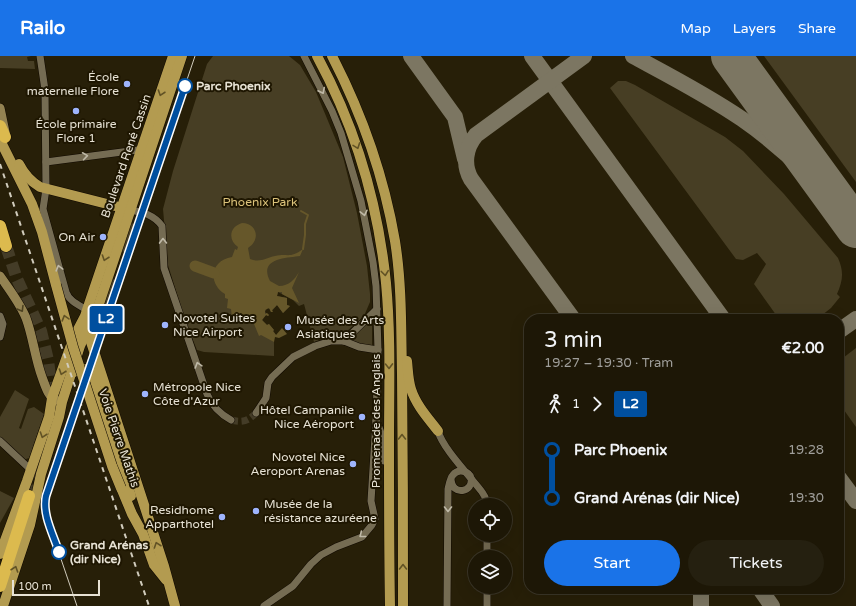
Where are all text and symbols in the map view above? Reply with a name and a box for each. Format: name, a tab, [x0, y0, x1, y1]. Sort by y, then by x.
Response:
text: Railo	[20, 17, 65, 39]
text: Map	[681, 20, 711, 37]
text: Layers	[733, 20, 776, 37]
text: Share	[798, 20, 836, 37]
place label: École maternelle Flore	[27, 70, 119, 98]
marker: Parc Phoenix	[177, 78, 193, 94]
marker: École maternelle Flore	[122, 79, 132, 89]
place label: Parc Phoenix	[196, 79, 271, 93]
one-way arrow	[317, 86, 325, 94]
one-way arrow	[157, 89, 165, 96]
street label: Boulevard René Cassin	[98, 92, 154, 220]
marker: École primaire Flore 1	[71, 106, 81, 116]
place label: École primaire Flore 1	[35, 117, 117, 145]
one-way arrow	[352, 142, 360, 149]
one-way arrow	[82, 152, 88, 161]
park label: Phoenix Park	[223, 195, 298, 209]
one-way arrow	[359, 209, 368, 216]
place label: On Air	[58, 230, 95, 244]
marker: On Air	[98, 232, 108, 242]
one-way arrow	[159, 238, 167, 244]
one-way arrow	[101, 255, 110, 262]
one-way arrow	[55, 265, 64, 272]
one-way arrow	[380, 269, 389, 276]
one-way arrow	[16, 305, 23, 312]
line badge: L2	[88, 306, 124, 332]
text: L2	[98, 310, 114, 327]
place label: Novotel Suites Nice Airport	[173, 311, 255, 339]
place label: Musée des Arts Asiatiques	[296, 313, 385, 341]
one-way arrow	[61, 315, 70, 322]
marker: Novotel Suites Nice Airport	[160, 320, 170, 330]
marker: Musée des Arts Asiatiques	[283, 322, 293, 332]
text: 3 min	[544, 327, 603, 353]
text: €2.00	[782, 339, 824, 357]
street label: Promenade des Anglais	[369, 354, 383, 488]
text: 19:27 – 19:30 · Tram	[544, 355, 673, 371]
one-way arrow	[194, 362, 202, 369]
one-way arrow	[385, 363, 393, 369]
one-way arrow	[58, 368, 67, 375]
place label: Métropole Nice Côte d'Azur	[153, 380, 241, 408]
street label: Voie Pierre Mathis	[96, 387, 143, 489]
marker: Métropole Nice Côte d'Azur	[140, 389, 150, 399]
icon: walk	[544, 393, 566, 415]
icon: forward	[586, 393, 608, 415]
text: L2	[622, 395, 639, 412]
text: 1	[572, 396, 580, 412]
place label: Hôtel Campanile Nice Aéroport	[260, 403, 354, 431]
marker: Hôtel Campanile Nice Aéroport	[357, 412, 367, 422]
one-way arrow	[39, 431, 48, 438]
one-way arrow	[398, 434, 406, 440]
text: Parc Phoenix	[574, 441, 667, 459]
text: 19:28	[788, 442, 824, 458]
place label: Novotel Nice Aeroport Arenas	[251, 450, 345, 478]
marker: Novotel Nice Aeroport Arenas	[348, 459, 358, 469]
text: Grand Arénas (dir Nice)	[574, 489, 739, 507]
text: 19:30	[788, 490, 824, 506]
place label: Musée de la résistance azuréene	[264, 497, 377, 525]
map controls	[468, 498, 512, 594]
button: locate	[468, 498, 512, 542]
place label: Residhome Apparthotel	[145, 503, 214, 531]
marker: Musée de la résistance azuréene	[251, 506, 261, 516]
one-way arrow	[443, 506, 452, 512]
marker: Residhome Apparthotel	[217, 512, 227, 522]
one-way arrow	[360, 530, 367, 537]
place label: Grand Arénas (dir Nice)	[70, 538, 149, 566]
button: Start	[544, 540, 680, 586]
button: Tickets	[688, 540, 824, 586]
one-way arrow	[153, 542, 162, 549]
marker: Grand Arénas (dir Nice)	[51, 544, 67, 560]
button: layers	[468, 550, 512, 594]
one-way arrow	[399, 564, 407, 570]
one-way arrow	[11, 566, 19, 573]
scale bar	[12, 578, 100, 597]
text: 100 m	[18, 580, 52, 593]

